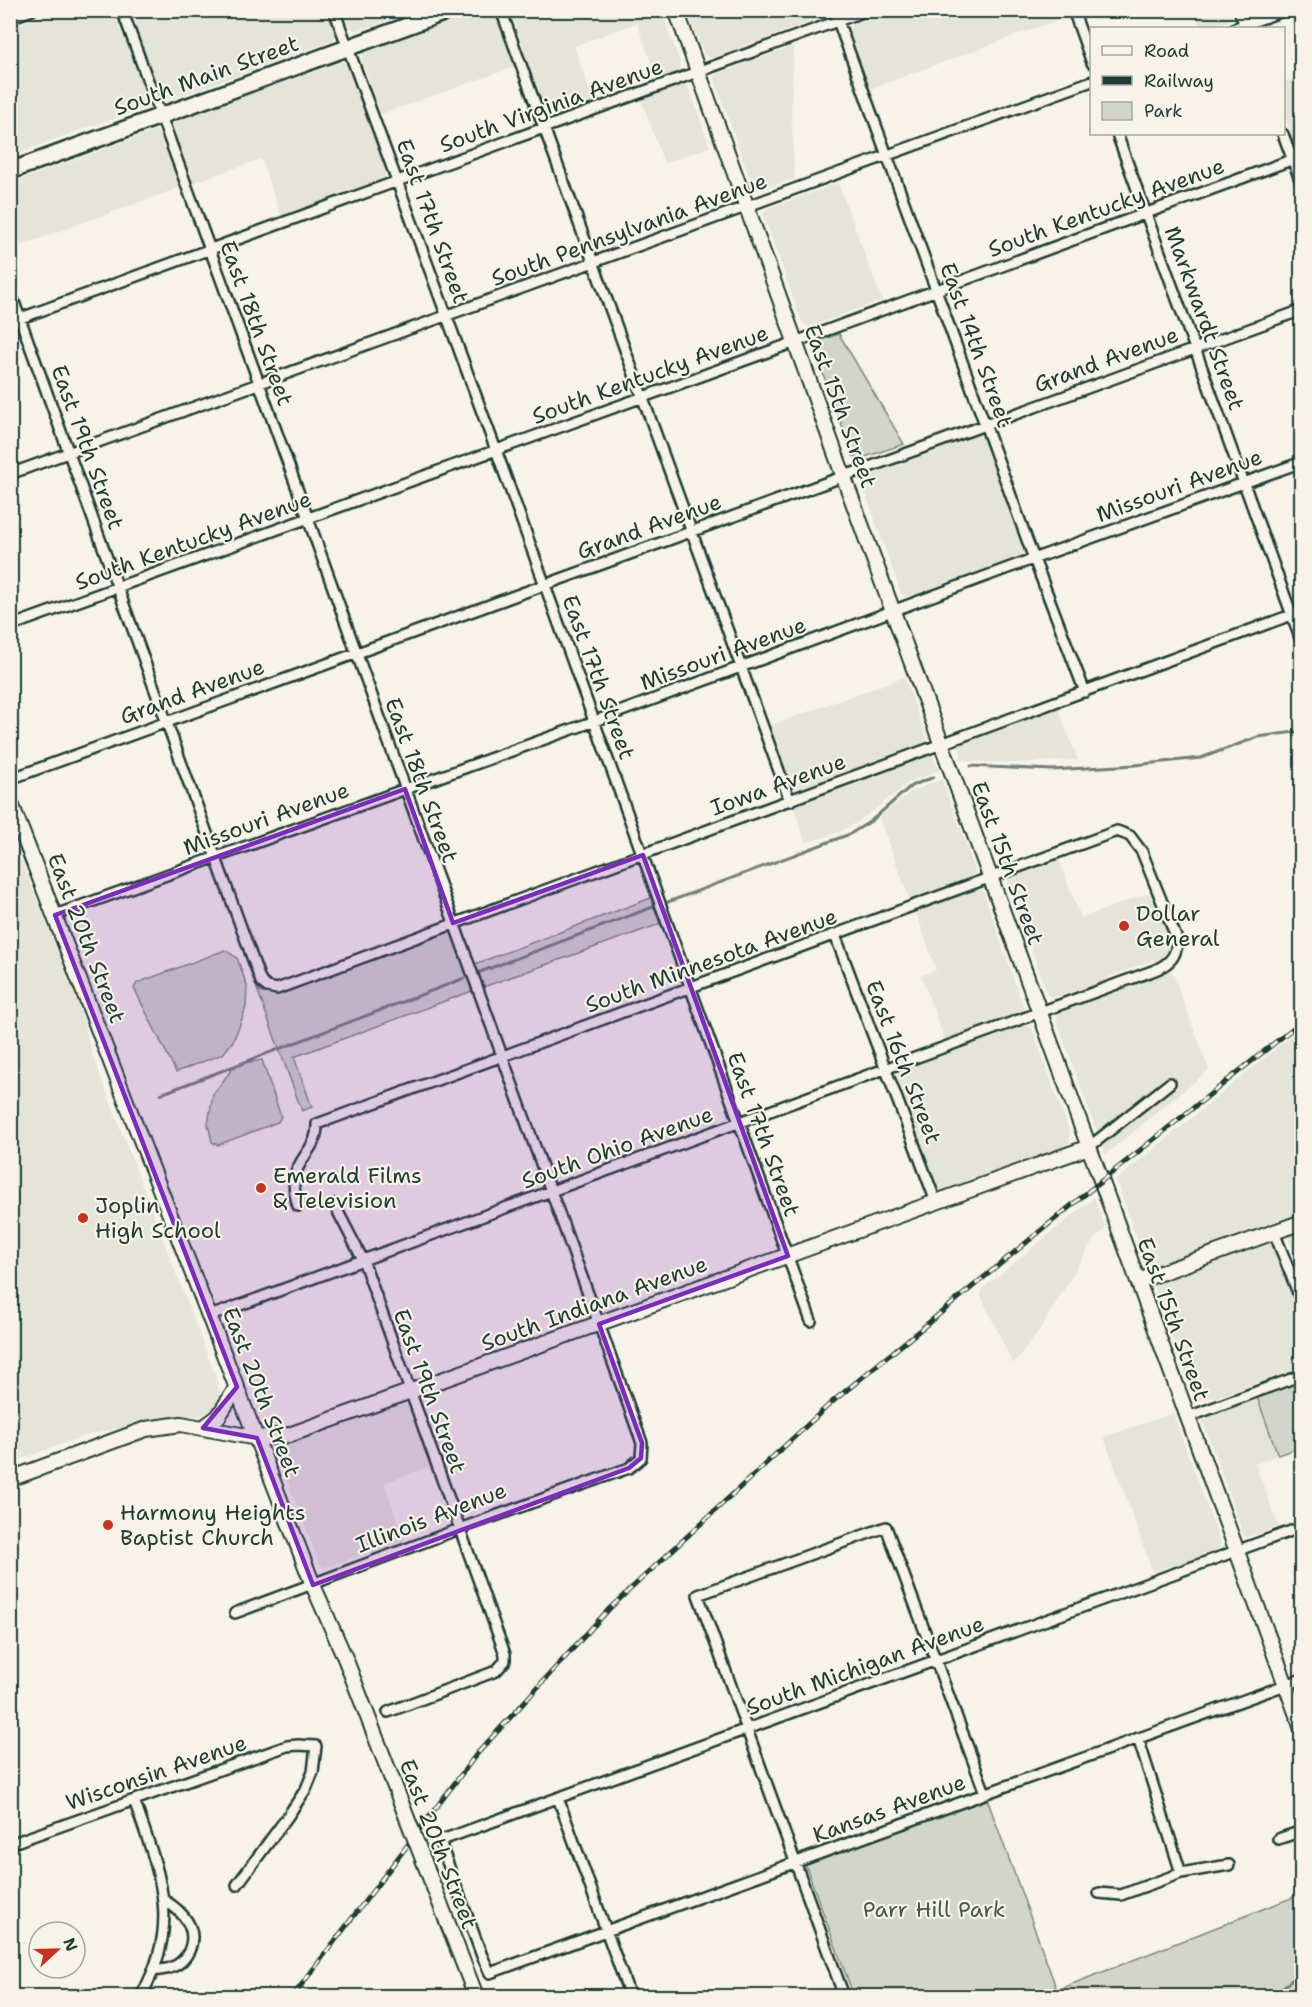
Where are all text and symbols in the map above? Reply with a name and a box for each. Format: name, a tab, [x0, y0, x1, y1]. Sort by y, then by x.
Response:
legend	[1090, 27, 1285, 135]
street label: South Main Street	[110, 29, 303, 122]
text: Road	[1144, 39, 1189, 63]
street label: South Virginia Avenue	[436, 52, 667, 159]
text: Railway	[1144, 69, 1214, 93]
text: Park	[1144, 99, 1183, 123]
street label: East 17th Street	[389, 135, 476, 307]
street label: South Kentucky Avenue	[984, 151, 1228, 264]
street label: South Pennsylvania Avenue	[487, 166, 771, 293]
street label: Markwardt Street	[1158, 222, 1251, 414]
street label: East 18th Street	[213, 237, 300, 410]
street label: East 14th Street	[933, 259, 1020, 432]
street label: South Kentucky Avenue	[528, 318, 772, 431]
street label: East 15th Street	[797, 320, 884, 492]
street label: Grand Avenue	[1030, 320, 1182, 399]
street label: East 19th Street	[44, 361, 131, 533]
street label: Missouri Avenue	[1092, 442, 1266, 529]
street label: South Kentucky Avenue	[71, 484, 315, 597]
street label: Grand Avenue	[573, 487, 725, 566]
street label: East 17th Street	[555, 591, 642, 763]
street label: Missouri Avenue	[636, 610, 810, 697]
street label: Grand Avenue	[116, 652, 268, 731]
street label: East 18th Street	[378, 694, 465, 867]
street label: Iowa Avenue	[707, 747, 850, 822]
street label: Missouri Avenue	[179, 775, 353, 862]
street label: East 15th Street	[964, 777, 1051, 949]
street label: East 20th Street	[41, 849, 132, 1027]
place label: Dollar General	[1136, 899, 1220, 953]
street label: South Minnesota Avenue	[581, 901, 841, 1020]
marker: Dollar General	[1117, 919, 1131, 933]
street label: East 16th Street	[859, 976, 948, 1148]
street label: East 17th Street	[720, 1048, 807, 1220]
street label: South Ohio Avenue	[517, 1099, 717, 1196]
place label: Emerald Films & Television	[273, 1161, 422, 1215]
marker: Emerald Films & Television	[254, 1181, 268, 1195]
place label: Joplin High School	[95, 1191, 221, 1245]
marker: Joplin High School	[76, 1211, 90, 1225]
street label: East 15th Street	[1130, 1233, 1217, 1405]
street label: South Indiana Avenue	[477, 1249, 711, 1358]
street label: East 20th Street	[216, 1303, 307, 1481]
street label: East 19th Street	[386, 1305, 473, 1477]
street label: Illinois Avenue	[352, 1475, 511, 1560]
place label: Harmony Heights Baptist Church	[120, 1498, 306, 1552]
marker: Harmony Heights Baptist Church	[101, 1518, 115, 1532]
street label: South Michigan Avenue	[742, 1609, 988, 1722]
street label: Wisconsin Avenue	[62, 1728, 250, 1817]
street label: East 20th Street	[393, 1755, 484, 1933]
street label: Kansas Avenue	[809, 1767, 970, 1850]
park label: Parr Hill Park	[863, 1895, 1005, 1924]
north arrow	[27, 1920, 87, 1980]
text: N	[58, 1935, 83, 1954]

